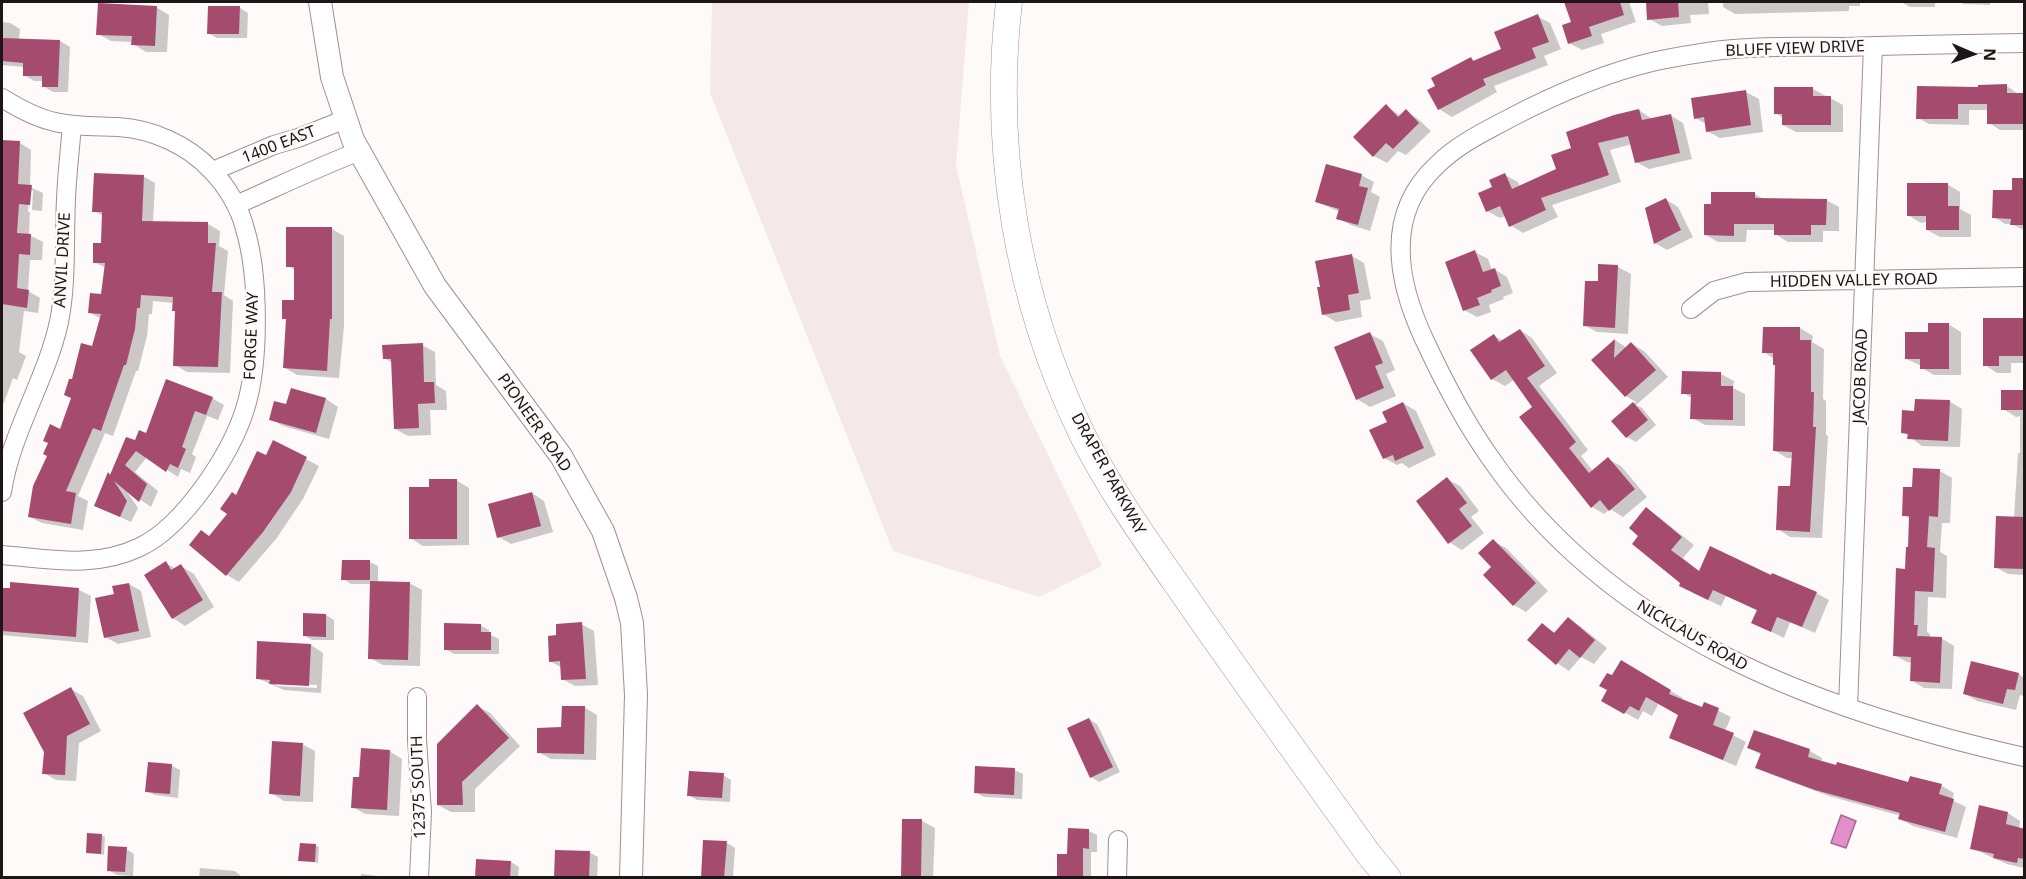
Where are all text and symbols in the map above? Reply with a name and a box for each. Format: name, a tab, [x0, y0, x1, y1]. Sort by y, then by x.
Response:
north arrow	[1942, 24, 2002, 84]
street label: BLUFF VIEW DRIVE	[1725, 37, 1865, 61]
text: N	[1979, 48, 2001, 62]
street label: 1400 EAST	[239, 122, 319, 168]
street label: ANVIL DRIVE	[51, 212, 75, 308]
street label: HIDDEN VALLEY ROAD	[1770, 270, 1938, 292]
street label: FORGE WAY	[241, 292, 263, 380]
street label: JACOB ROAD	[1850, 328, 1872, 424]
street label: PIONEER ROAD	[493, 370, 575, 476]
street label: DRAPER PARKWAY	[1067, 410, 1149, 538]
street label: NICKLAUS ROAD	[1633, 596, 1751, 676]
street label: 12375 SOUTH	[408, 735, 430, 839]

